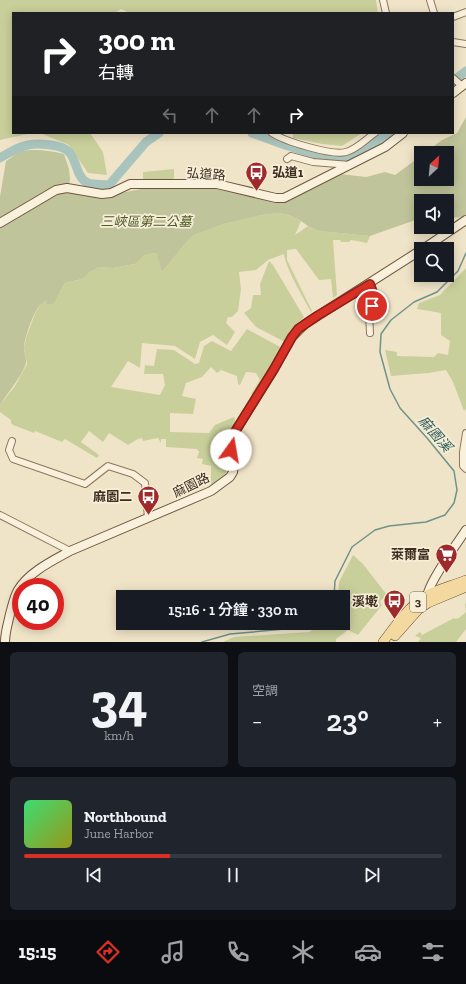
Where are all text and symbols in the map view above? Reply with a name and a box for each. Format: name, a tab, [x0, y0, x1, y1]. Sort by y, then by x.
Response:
text: 300 m	[98, 24, 175, 57]
icon: right	[32, 28, 84, 80]
text: 右轉	[98, 62, 134, 84]
icon: left	[159, 104, 181, 126]
icon: ahead	[201, 104, 223, 126]
icon: ahead	[243, 104, 265, 126]
icon: right	[285, 104, 307, 126]
north arrow	[414, 146, 454, 186]
map controls	[414, 146, 454, 282]
bus stop icon: 弘道1	[244, 159, 270, 192]
street label: 弘道路	[186, 165, 226, 183]
place label: 弘道1	[272, 165, 304, 180]
button: sound	[414, 194, 454, 234]
park label: 三峽區第二公墓	[100, 214, 193, 229]
button: search	[414, 242, 454, 282]
pin	[355, 289, 389, 323]
icon: arrive	[361, 295, 383, 317]
water label: 麻園溪	[415, 413, 457, 457]
position arrow	[210, 429, 252, 471]
street label: 麻園路	[170, 470, 212, 500]
bus stop icon: 麻園二	[135, 483, 161, 516]
place label: 麻園二	[93, 489, 132, 504]
supermarket icon: 萊爾富	[433, 541, 459, 574]
place label: 萊爾富	[391, 547, 430, 562]
speed limit sign: 40	[12, 578, 64, 630]
bus stop icon: 溪墘	[381, 588, 407, 621]
road number: 3	[410, 592, 426, 612]
place label: 溪墘	[352, 594, 378, 609]
text: 15:16 · 1 分鐘 · 330 m	[168, 601, 298, 619]
text: 34	[90, 671, 148, 733]
text: 空調	[252, 683, 278, 698]
text: 23°	[326, 703, 369, 739]
text: −	[252, 708, 262, 735]
text: +	[433, 708, 442, 735]
text: km/h	[104, 728, 134, 743]
text: Northbound	[84, 808, 167, 826]
text: June Harbor	[84, 826, 154, 841]
icon: previous	[83, 864, 105, 886]
icon: pause	[222, 864, 244, 886]
icon: next	[361, 864, 383, 886]
icon: directions	[94, 938, 122, 966]
icon: music	[159, 938, 187, 966]
icon: phone	[224, 938, 252, 966]
icon: climate	[289, 938, 317, 966]
icon: car	[354, 938, 382, 966]
icon: filters	[419, 938, 447, 966]
text: 15:15	[19, 941, 56, 963]

